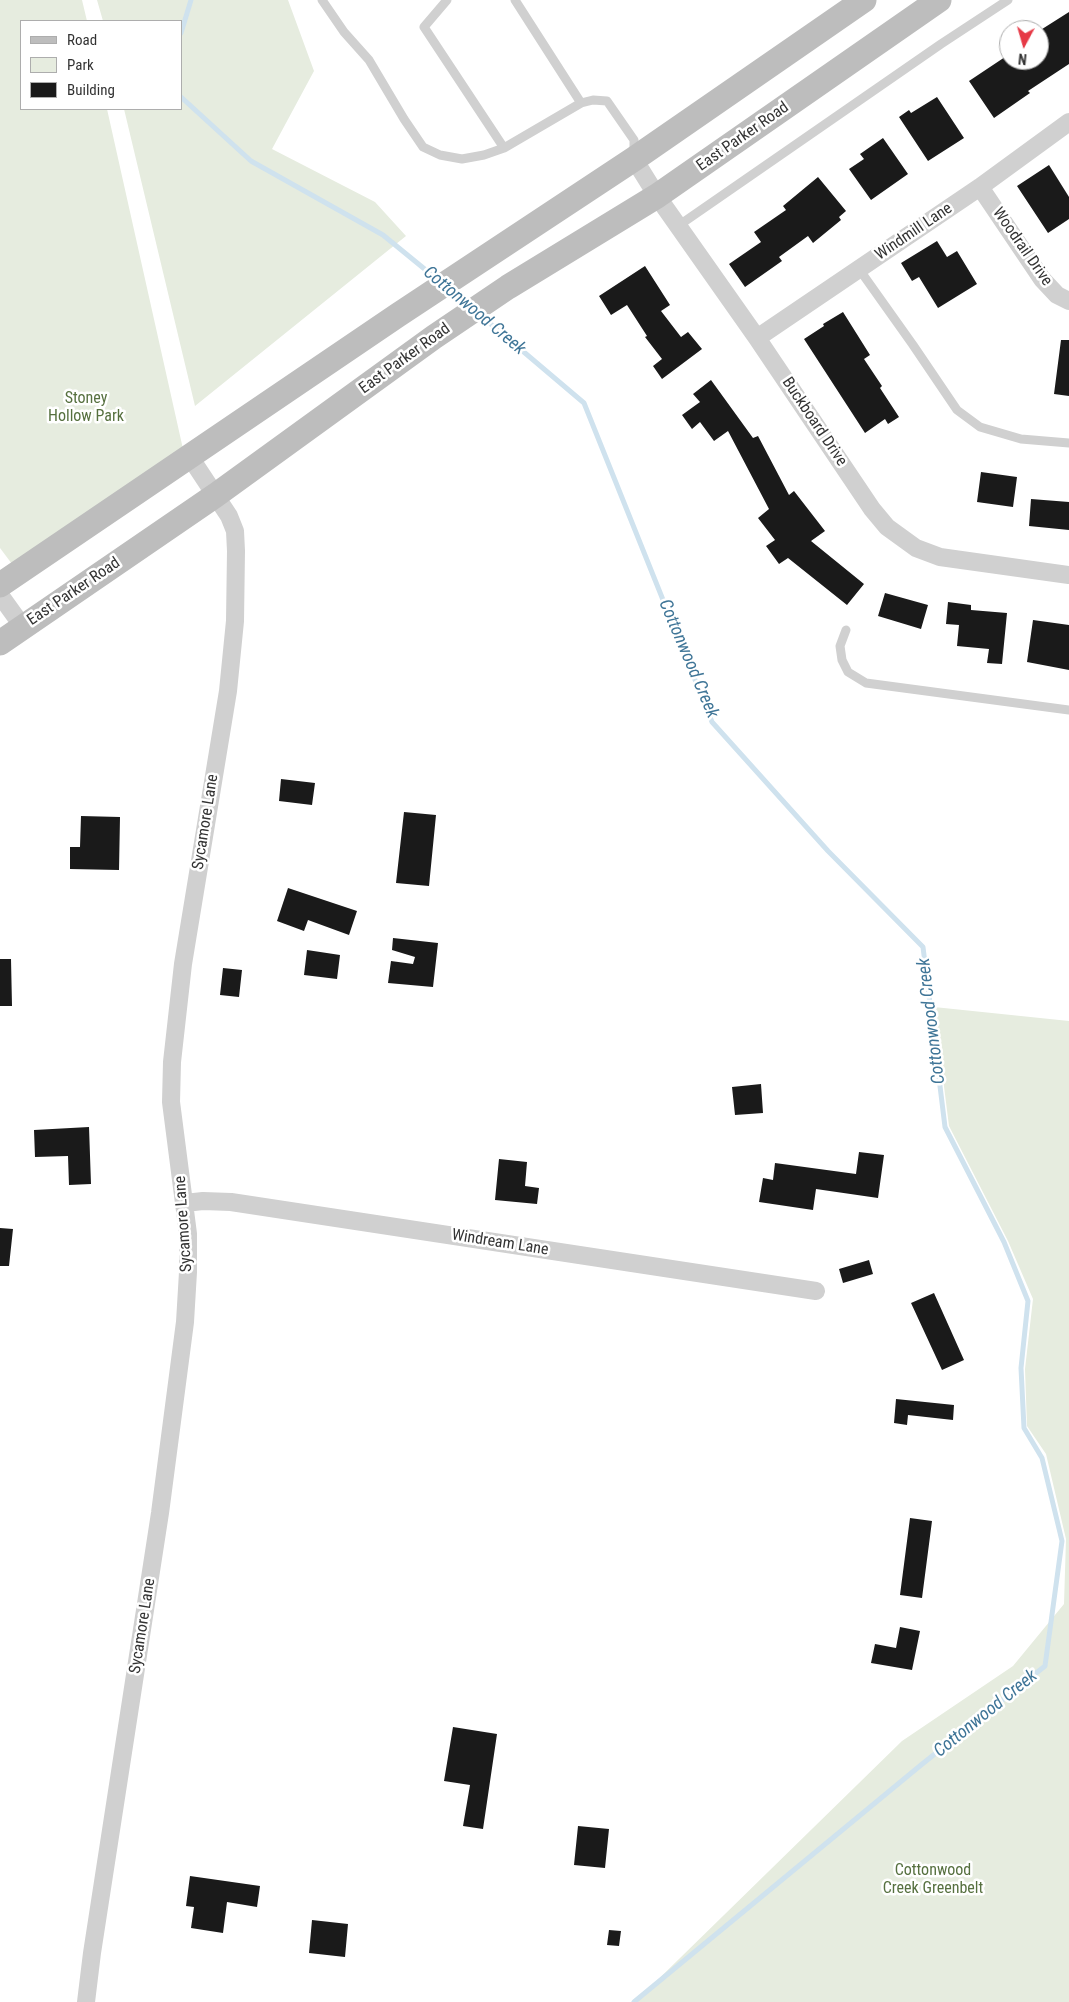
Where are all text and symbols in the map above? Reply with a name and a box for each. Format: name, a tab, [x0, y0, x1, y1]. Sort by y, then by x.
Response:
legend	[20, 20, 182, 110]
north arrow	[999, 20, 1049, 70]
text: Road	[67, 31, 97, 49]
text: N	[1017, 51, 1028, 67]
text: Park	[67, 56, 94, 74]
text: Building	[67, 81, 115, 99]
street label: East Parker Road	[693, 98, 793, 176]
street label: Windmill Lane	[872, 199, 956, 265]
street label: Woodrail Drive	[988, 204, 1056, 290]
water label: Cottonwood Creek	[418, 262, 530, 360]
street label: East Parker Road	[356, 320, 454, 398]
street label: Buckboard Drive	[777, 374, 851, 470]
park label: Stoney Hollow Park	[48, 389, 124, 427]
street label: East Parker Road	[24, 554, 124, 630]
water label: Cottonwood Creek	[653, 596, 723, 722]
street label: Sycamore Lane	[189, 773, 223, 871]
water label: Cottonwood Creek	[914, 957, 950, 1085]
street label: Sycamore Lane	[171, 1175, 197, 1273]
street label: Windream Lane	[450, 1226, 550, 1260]
street label: Sycamore Lane	[126, 1577, 160, 1675]
water label: Cottonwood Creek	[930, 1666, 1042, 1762]
park label: Cottonwood Creek Greenbelt	[883, 1861, 983, 1899]

